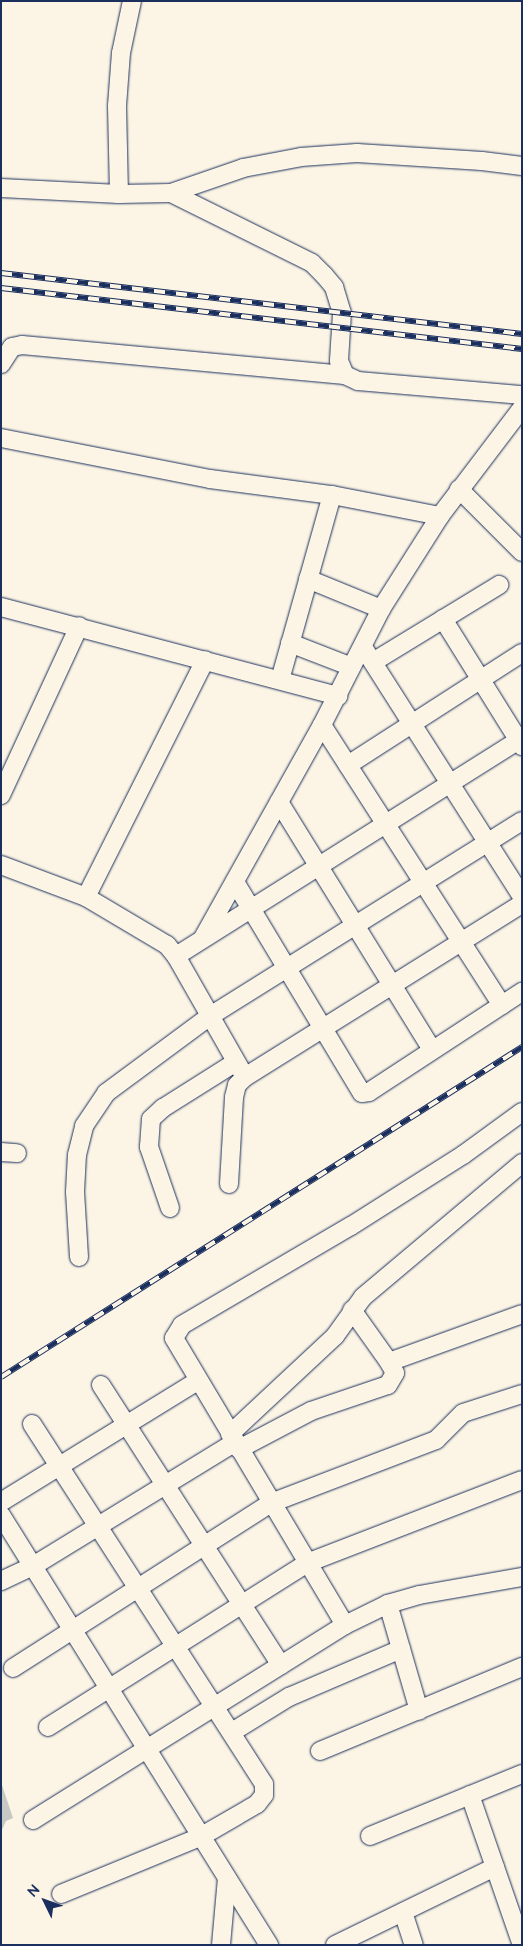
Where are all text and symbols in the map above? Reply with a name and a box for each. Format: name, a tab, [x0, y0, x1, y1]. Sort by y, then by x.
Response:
north arrow	[20, 1876, 70, 1926]
text: N	[23, 1881, 44, 1901]

